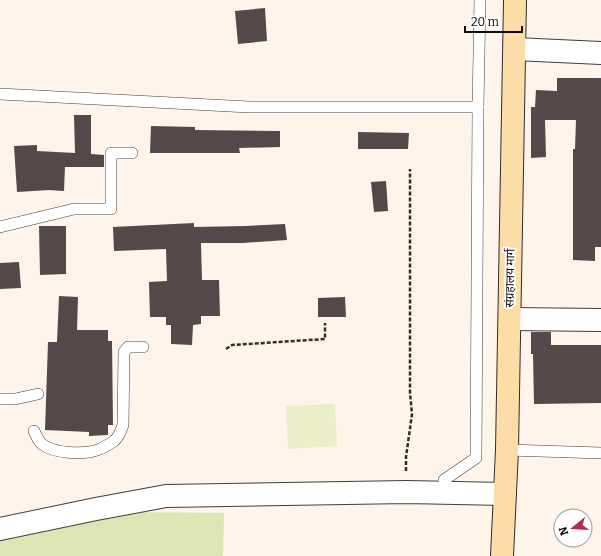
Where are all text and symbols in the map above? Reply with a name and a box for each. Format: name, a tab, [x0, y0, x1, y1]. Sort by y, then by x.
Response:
scale bar	[465, 8, 522, 34]
text: 20 m	[471, 15, 500, 29]
street label: संग्रहालय मार्ग	[502, 247, 518, 308]
north arrow	[553, 508, 593, 548]
text: N	[556, 524, 571, 537]

